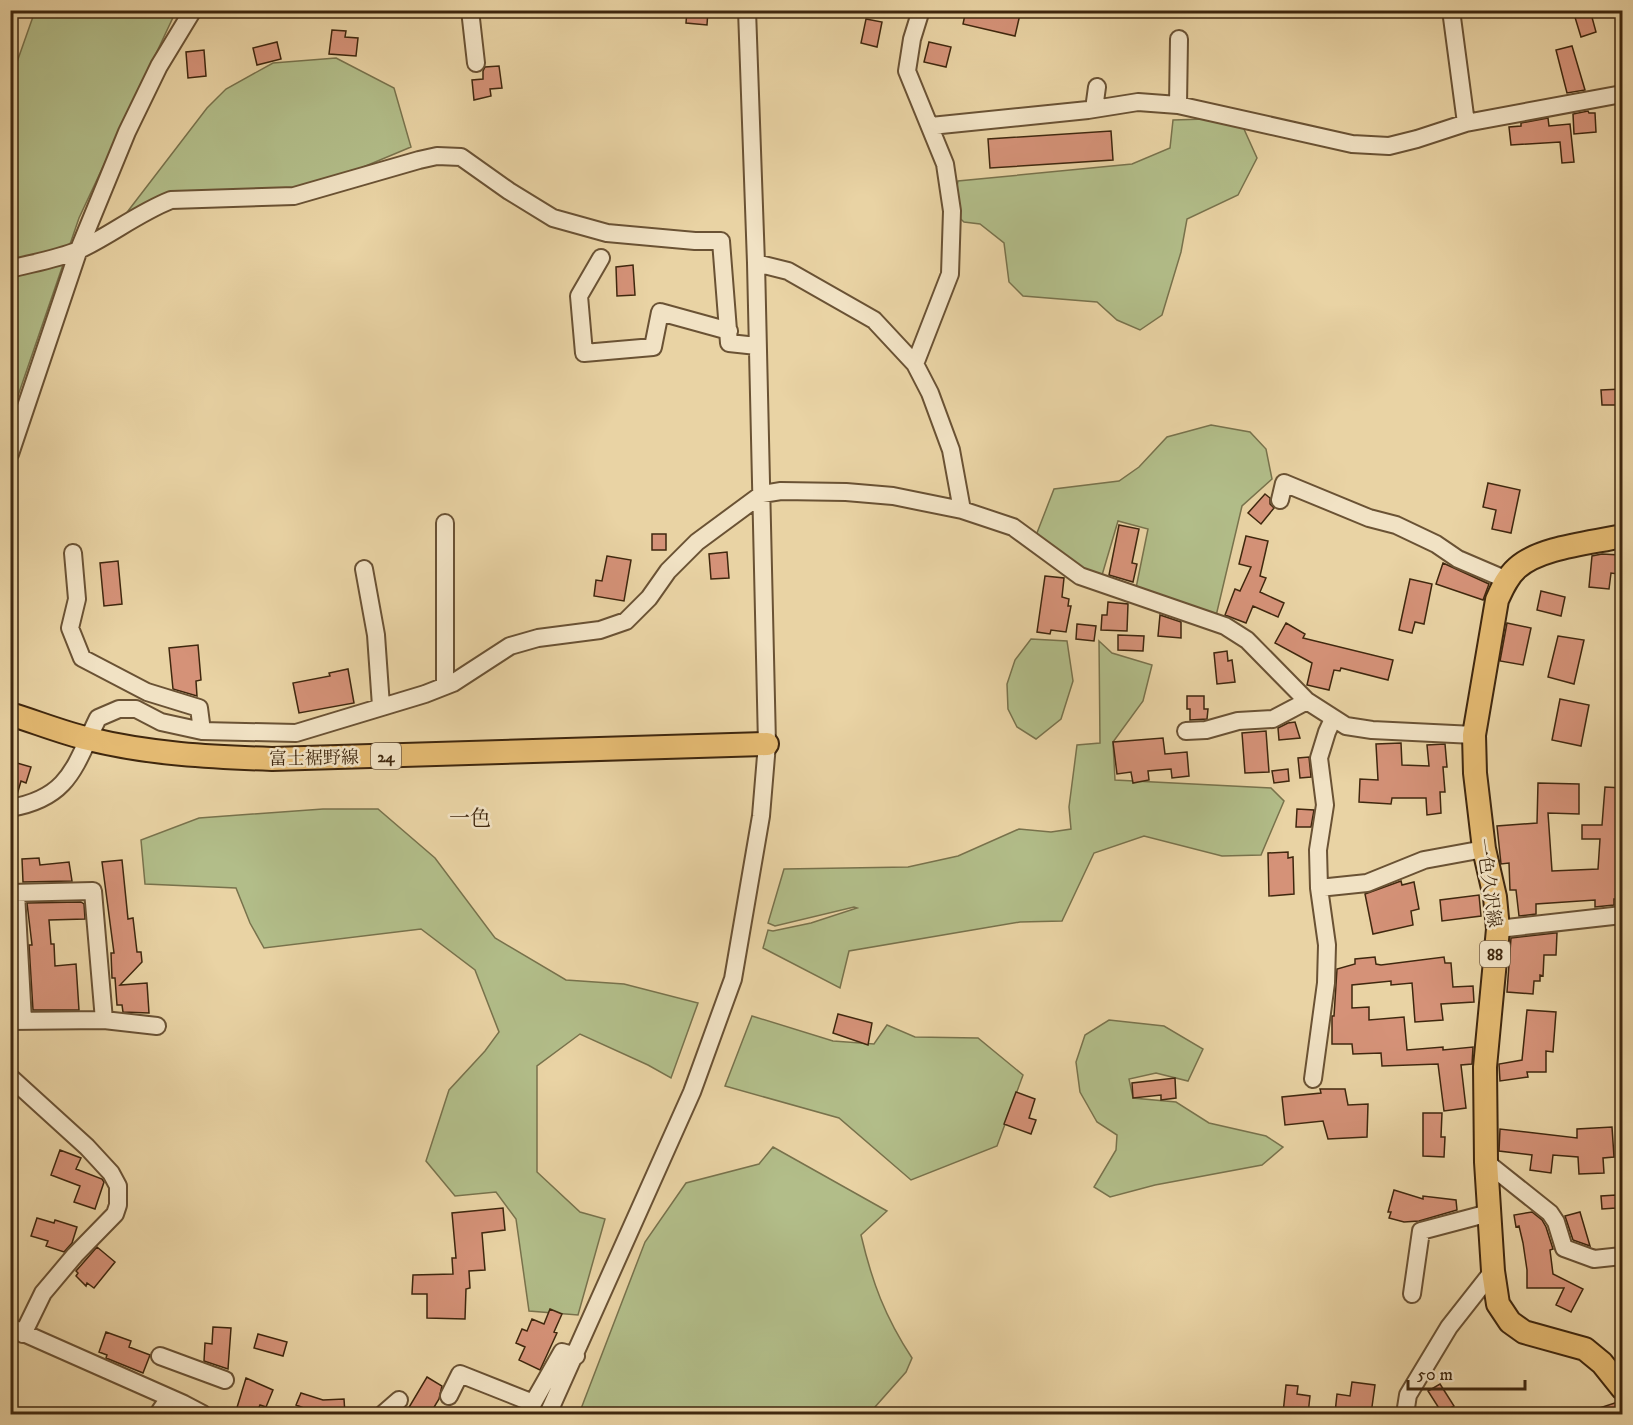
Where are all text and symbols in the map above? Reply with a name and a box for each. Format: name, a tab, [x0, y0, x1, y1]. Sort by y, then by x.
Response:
road number: 24	[371, 743, 401, 769]
street label: 富士裾野線	[269, 747, 359, 771]
district label: 一色	[449, 806, 491, 832]
street label: 一色久沢線	[1471, 837, 1505, 929]
road number: 88	[1480, 941, 1510, 967]
scale bar	[1408, 1353, 1525, 1391]
text: 50 m	[1417, 1364, 1453, 1386]

